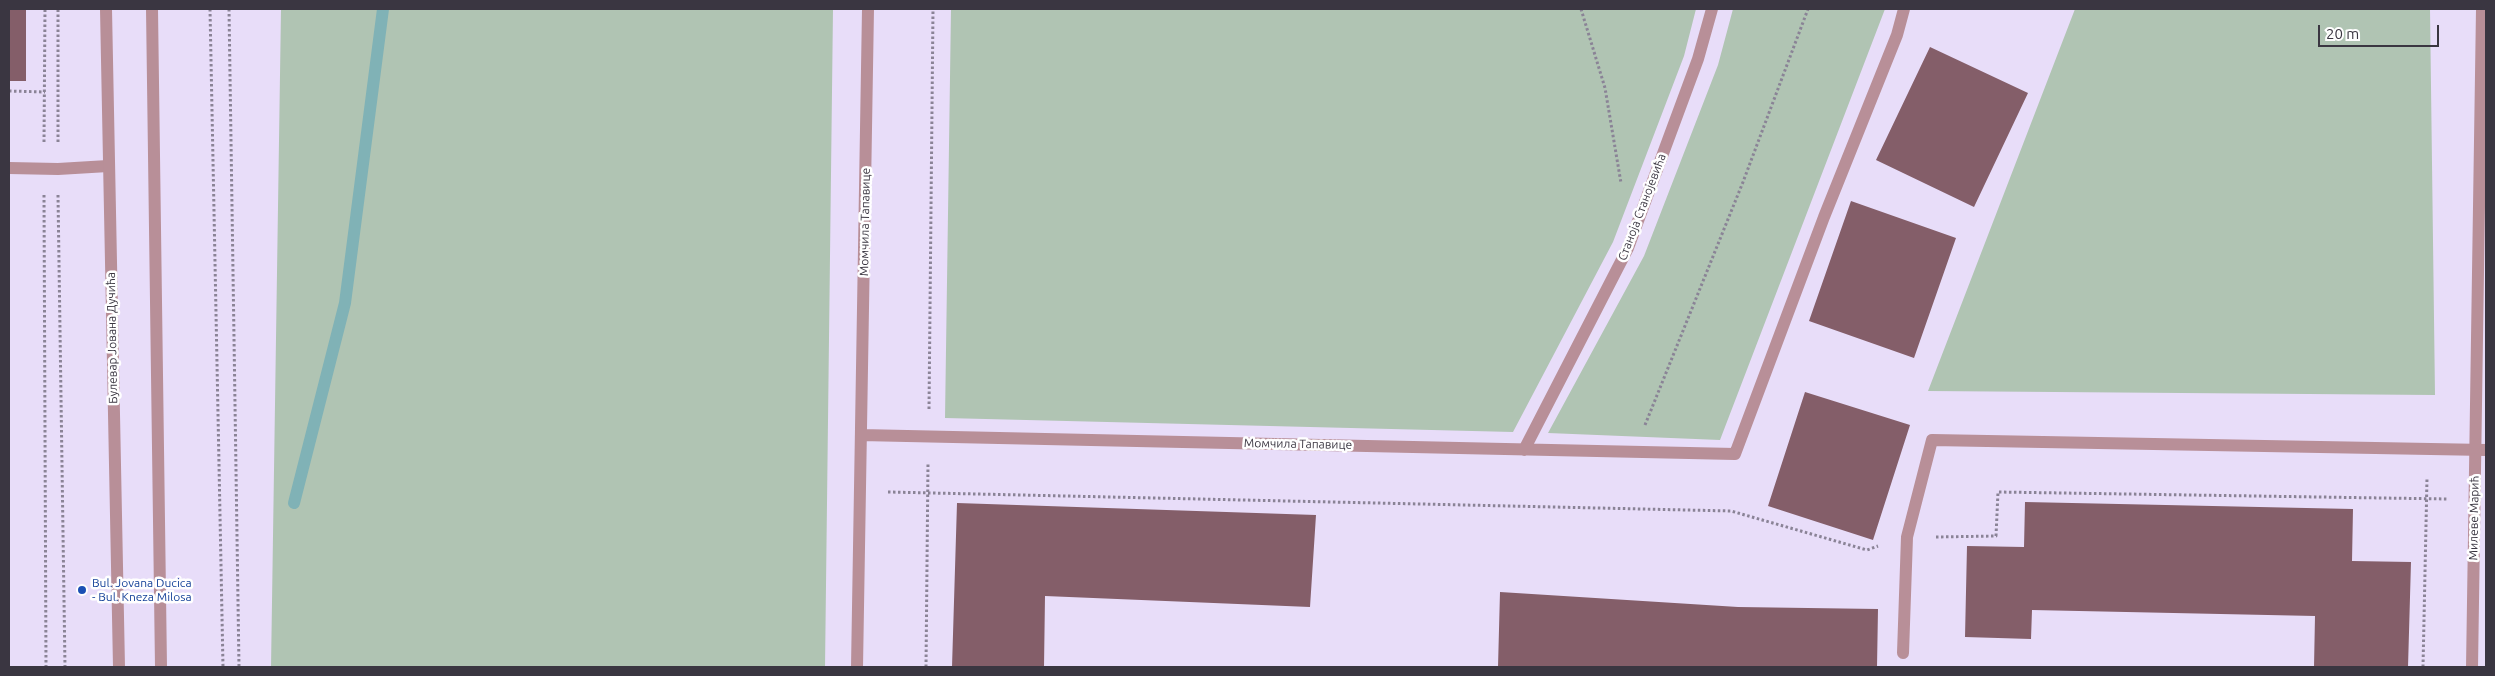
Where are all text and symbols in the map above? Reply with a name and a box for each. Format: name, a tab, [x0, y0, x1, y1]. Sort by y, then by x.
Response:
scale bar	[2320, 15, 2441, 47]
text: 20 m	[2326, 25, 2359, 42]
street label: Станоја Станојевића	[1615, 151, 1669, 263]
street label: Момчила Тапавице	[857, 168, 873, 276]
street label: Булевар Јована Дучића	[104, 272, 120, 404]
street label: Момчила Тапавице	[1244, 436, 1352, 452]
street label: Милеве Марић	[2466, 476, 2482, 560]
place label: Bul. Jovana Ducica - Bul. Kneza Milosa	[92, 576, 192, 604]
marker: Bul. Jovana Ducica - Bul. Kneza Milosa	[76, 584, 88, 596]

